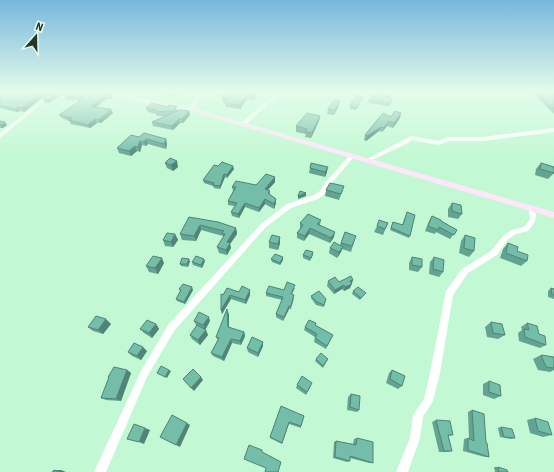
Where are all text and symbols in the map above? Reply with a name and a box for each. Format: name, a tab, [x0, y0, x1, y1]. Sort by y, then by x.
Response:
north arrow	[16, 16, 56, 56]
text: N	[34, 20, 45, 34]

